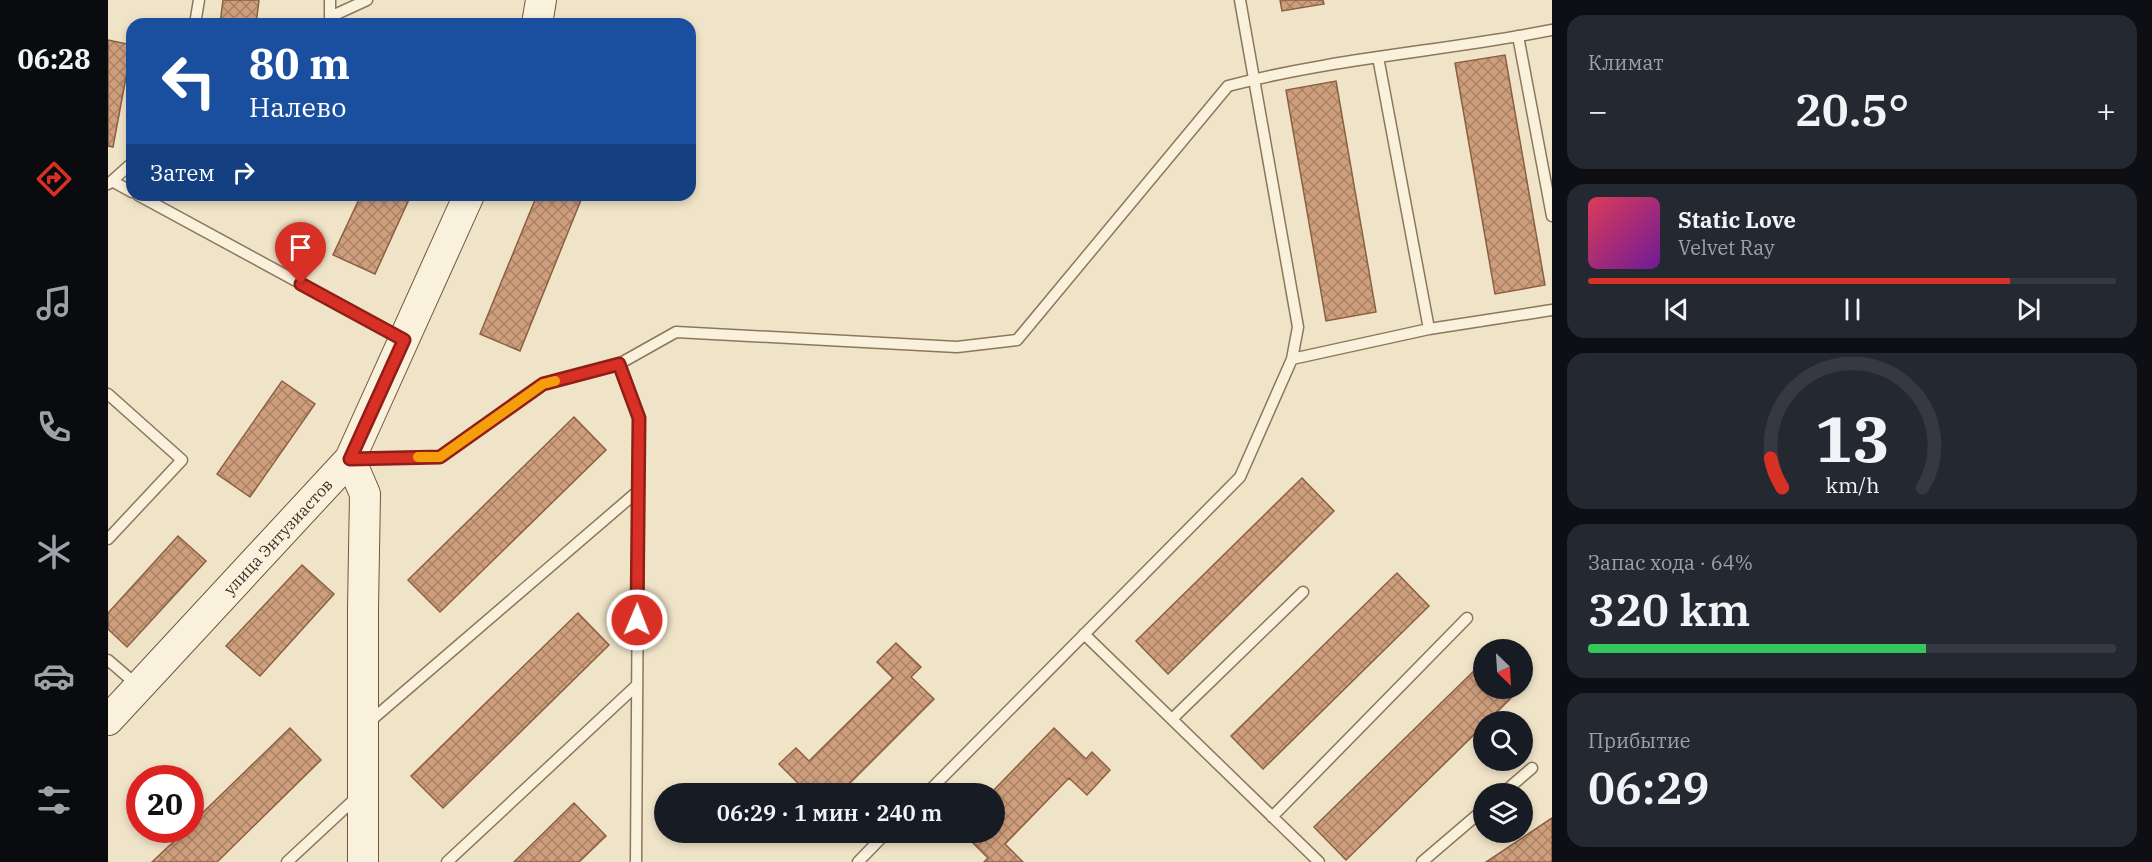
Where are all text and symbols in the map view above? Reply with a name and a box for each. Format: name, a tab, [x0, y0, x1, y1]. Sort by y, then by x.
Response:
text: 80 m	[249, 36, 350, 91]
text: 06:28	[18, 41, 90, 76]
icon: left	[150, 42, 228, 120]
text: Климат	[1588, 49, 1664, 76]
text: 20.5°	[1795, 80, 1909, 138]
text: Налево	[249, 89, 346, 124]
text: −	[1588, 89, 1608, 132]
text: +	[2096, 89, 2116, 132]
icon: right	[227, 156, 260, 189]
icon: directions	[33, 158, 75, 200]
text: Затем	[150, 158, 215, 187]
text: Static Love	[1678, 205, 1796, 234]
pin	[275, 222, 326, 284]
icon: arrive	[284, 231, 317, 264]
text: Velvet Ray	[1678, 234, 1775, 261]
icon: music	[33, 282, 75, 324]
icon: previous	[1660, 293, 1693, 326]
icon: pause	[1836, 293, 1869, 326]
icon: next	[2012, 293, 2045, 326]
text: 13	[1815, 398, 1889, 479]
icon: phone	[33, 406, 75, 448]
text: km/h	[1825, 471, 1879, 499]
street label: улица Энтузиастов	[219, 474, 337, 599]
icon: climate	[33, 531, 75, 573]
text: Запас хода · 64%	[1588, 549, 1753, 576]
text: 320 km	[1588, 580, 1750, 638]
position arrow	[605, 588, 669, 652]
north arrow	[1473, 639, 1533, 699]
map controls	[1473, 639, 1533, 843]
icon: car	[33, 655, 75, 697]
button: search	[1473, 711, 1533, 771]
text: Прибытие	[1588, 727, 1691, 754]
text: 06:29	[1588, 758, 1709, 816]
speed limit sign: 20	[126, 765, 204, 843]
icon: filters	[33, 779, 75, 821]
button: layers	[1473, 783, 1533, 843]
text: 06:29 · 1 мин · 240 m	[717, 798, 942, 827]

